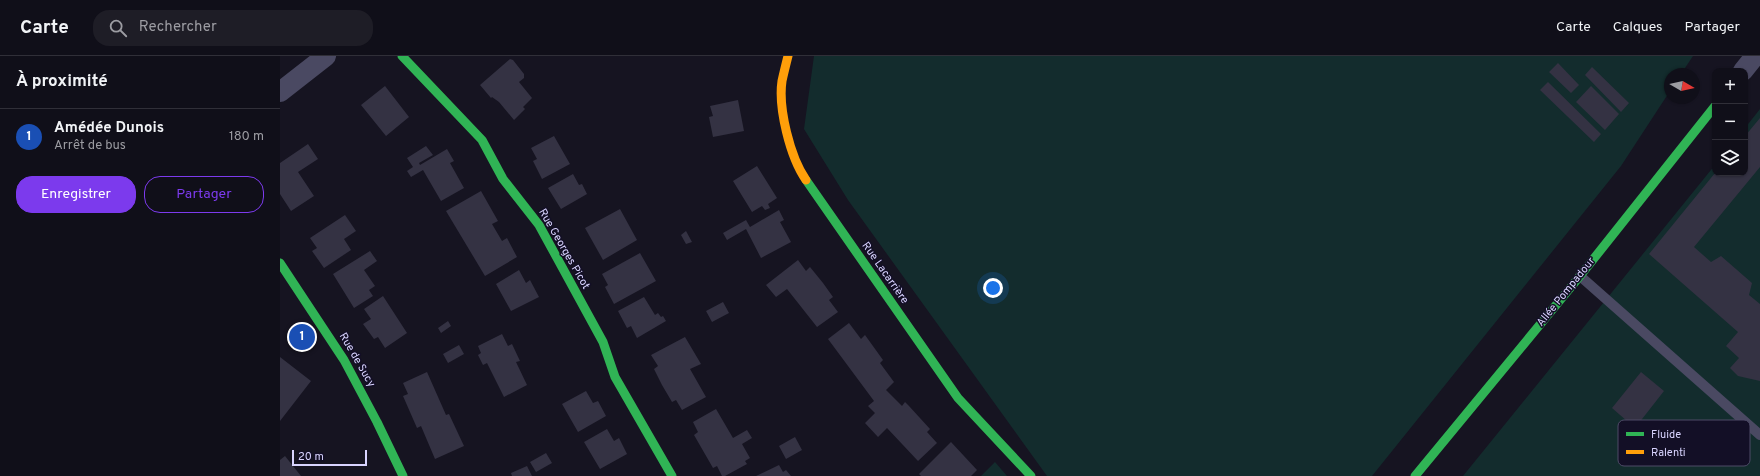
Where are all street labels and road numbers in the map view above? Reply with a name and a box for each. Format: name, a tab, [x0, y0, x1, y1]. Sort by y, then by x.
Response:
street label: Rue Georges Picot	[535, 206, 593, 292]
street label: Rue Lacarrière	[859, 239, 912, 307]
street label: Allée Pompadour	[1534, 254, 1599, 330]
street label: Rue de Sucy	[336, 330, 378, 390]

